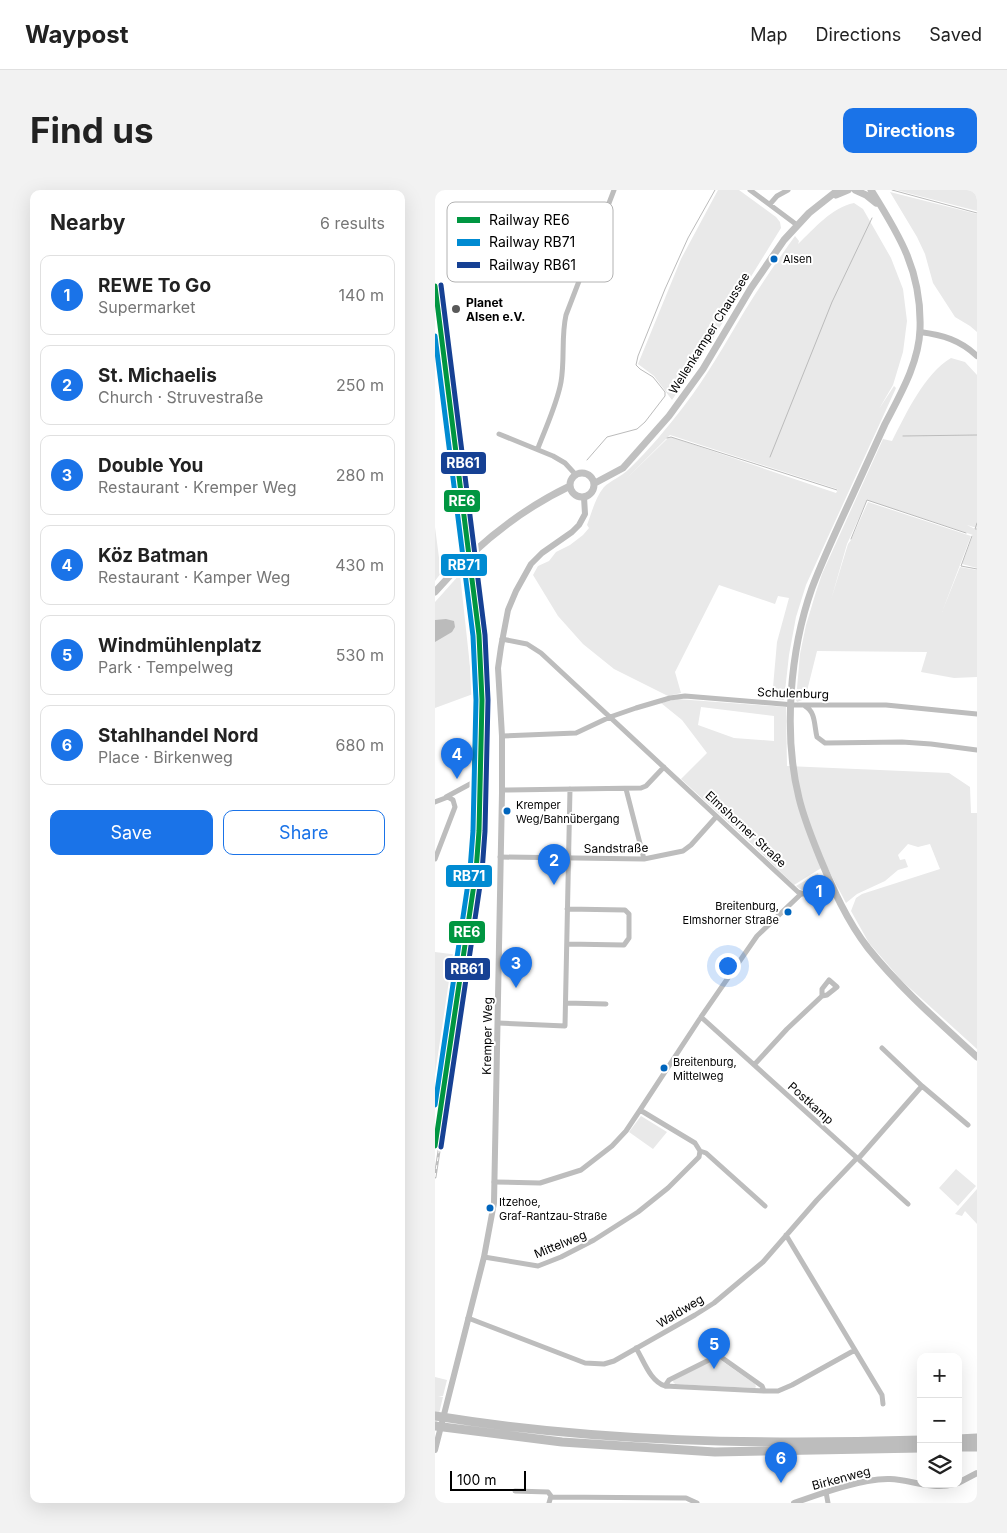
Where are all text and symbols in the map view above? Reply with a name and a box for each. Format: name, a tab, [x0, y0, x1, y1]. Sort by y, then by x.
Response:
text: Waypost	[25, 20, 129, 49]
text: Map	[750, 24, 788, 45]
text: Directions	[816, 24, 901, 45]
text: Saved	[929, 24, 982, 45]
button: Directions	[843, 108, 977, 153]
text: Find us	[30, 109, 154, 151]
legend	[447, 202, 613, 282]
text: Nearby	[50, 210, 125, 235]
text: Railway RE6	[489, 211, 570, 228]
text: 6 results	[320, 213, 385, 233]
text: Railway RB71	[489, 233, 575, 250]
place label: Alsen	[783, 252, 812, 266]
marker: Alsen	[769, 254, 779, 264]
text: Railway RB61	[489, 256, 576, 273]
street label: Wellenkamper Chaussee	[665, 269, 753, 397]
text: REWE To Go	[98, 274, 211, 297]
text: 1	[64, 285, 70, 305]
text: 140 m	[339, 285, 384, 305]
place label: Planet Alsen e.V.	[466, 295, 525, 324]
text: Supermarket	[98, 297, 195, 317]
marker: Planet Alsen e.V.	[450, 303, 462, 315]
text: St. Michaelis	[98, 364, 217, 387]
text: 2	[62, 375, 72, 395]
text: 250 m	[336, 375, 384, 395]
text: Church · Struvestraße	[98, 387, 263, 407]
line badge: RB61	[440, 451, 487, 475]
text: Double You	[98, 454, 203, 477]
text: RB61	[446, 454, 480, 471]
text: 3	[62, 465, 72, 485]
text: 280 m	[336, 465, 384, 485]
text: Restaurant · Kremper Weg	[98, 477, 297, 497]
line badge: RE6	[443, 489, 481, 513]
text: RE6	[449, 492, 475, 509]
text: Köz Batman	[98, 544, 208, 567]
line badge: RB71	[440, 553, 488, 577]
text: 4	[62, 555, 72, 575]
text: 430 m	[335, 555, 384, 575]
text: RB71	[448, 556, 480, 573]
text: Restaurant · Kamper Weg	[98, 567, 290, 587]
text: Windmühlenplatz	[98, 634, 262, 657]
text: 5	[62, 645, 72, 665]
text: 530 m	[336, 645, 384, 665]
text: Park · Tempelweg	[98, 657, 233, 677]
street label: Schulenburg	[757, 684, 829, 702]
text: Stahlhandel Nord	[98, 724, 259, 747]
text: 6	[62, 735, 72, 755]
text: 680 m	[336, 735, 384, 755]
pin: 4	[441, 738, 473, 779]
text: Place · Birkenweg	[98, 747, 233, 767]
street label: Elmshorner Straße	[702, 788, 790, 870]
place label: Kremper Weg/Bahnübergang	[516, 798, 620, 826]
marker: Kremper Weg/Bahnübergang	[502, 806, 512, 816]
button: Save	[50, 810, 213, 855]
button: Share	[223, 810, 385, 855]
street label: Sandstraße	[583, 840, 649, 856]
pin: 2	[538, 844, 570, 885]
line badge: RB71	[445, 864, 493, 888]
text: RB71	[453, 867, 485, 884]
pin: 1	[803, 875, 835, 916]
place label: Breitenburg, Elmshorner Straße	[683, 899, 779, 927]
marker: Breitenburg, Elmshorner Straße	[783, 907, 793, 917]
line badge: RE6	[448, 920, 486, 944]
text: RE6	[454, 923, 480, 940]
pin: 3	[500, 947, 532, 988]
your location	[715, 953, 741, 979]
line badge: RB61	[444, 957, 491, 981]
text: RB61	[450, 960, 484, 977]
street label: Kremper Weg	[479, 997, 495, 1075]
place label: Breitenburg, Mittelweg	[673, 1055, 737, 1083]
marker: Breitenburg, Mittelweg	[659, 1063, 669, 1073]
street label: Postkamp	[785, 1079, 837, 1127]
place label: Itzehoe, Graf-Rantzau-Straße	[499, 1195, 607, 1223]
marker: Itzehoe, Graf-Rantzau-Straße	[485, 1203, 495, 1213]
street label: Mittelweg	[532, 1227, 588, 1261]
street label: Waldweg	[654, 1291, 706, 1331]
pin: 5	[698, 1328, 730, 1369]
map controls	[917, 1353, 962, 1488]
button: +	[917, 1353, 962, 1398]
button: −	[917, 1398, 962, 1443]
pin: 6	[765, 1442, 797, 1483]
button: layers	[917, 1443, 962, 1488]
street label: Birkenweg	[810, 1463, 872, 1493]
scale bar	[450, 1468, 526, 1491]
text: 100 m	[457, 1471, 497, 1488]

